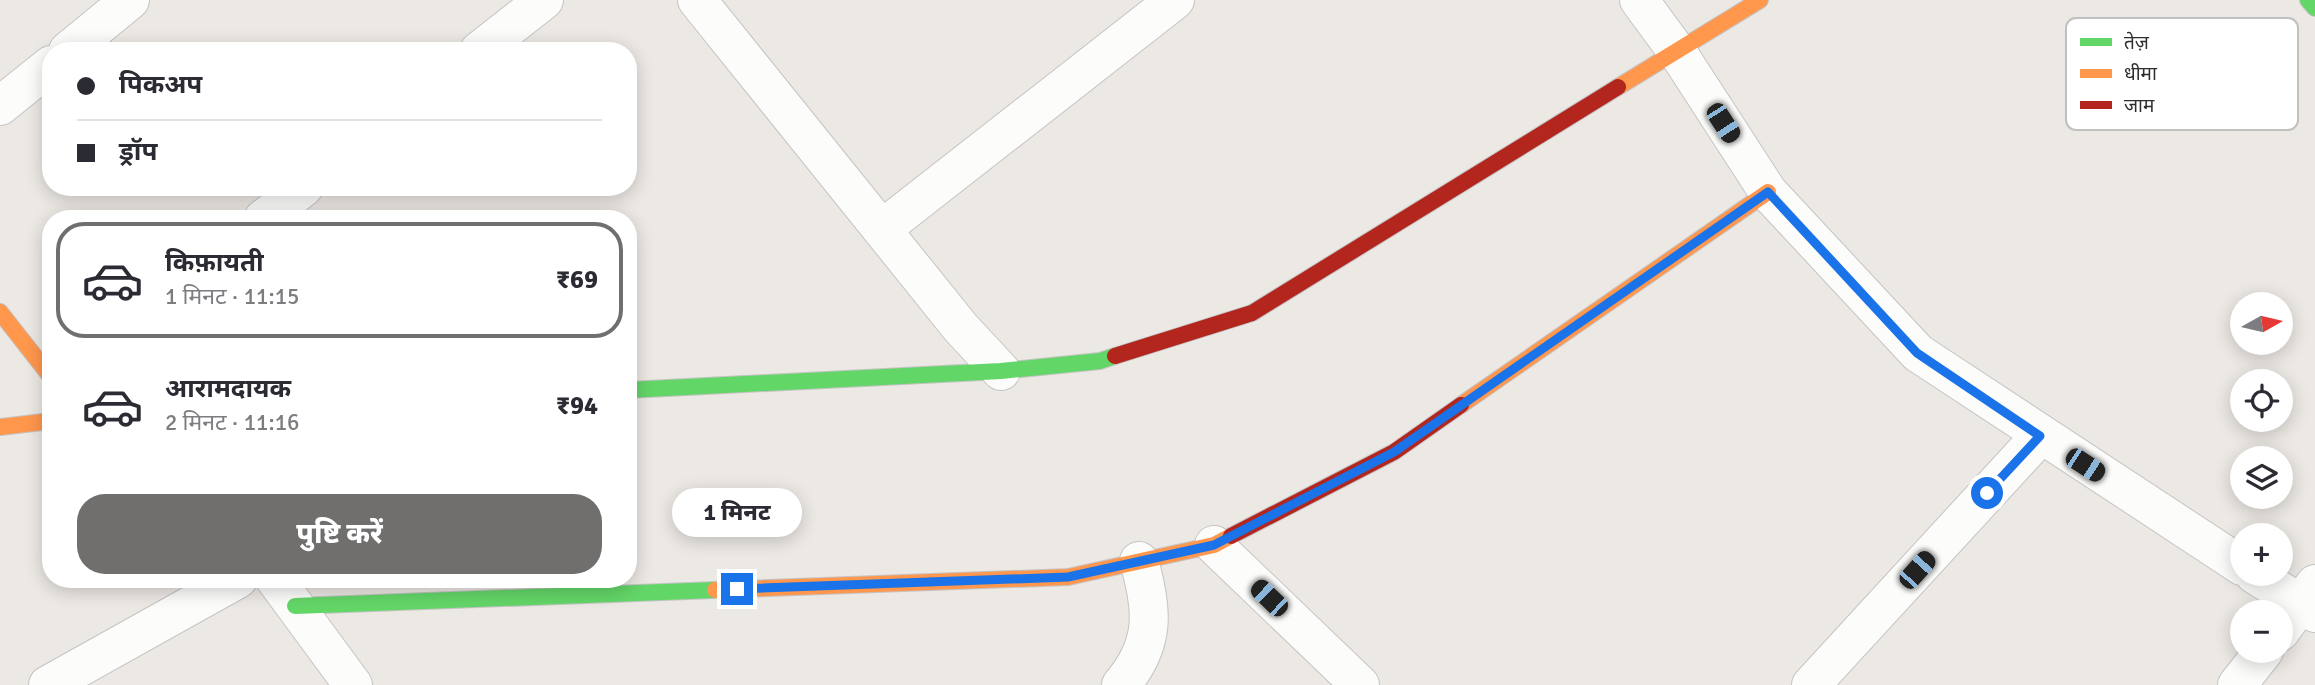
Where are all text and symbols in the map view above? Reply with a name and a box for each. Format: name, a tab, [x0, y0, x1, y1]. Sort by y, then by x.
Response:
legend	[2066, 18, 2298, 130]
text: तेज़	[2124, 31, 2150, 55]
text: धीमा	[2124, 62, 2158, 86]
text: पिकअप	[119, 69, 202, 101]
text: जाम	[2124, 94, 2155, 118]
car	[1703, 100, 1744, 146]
text: ड्रॉप	[119, 136, 157, 168]
text: किफ़ायती	[165, 247, 264, 279]
icon: car	[81, 249, 144, 312]
text: ₹69	[556, 264, 598, 296]
text: 1 मिनट · 11:15	[165, 282, 300, 311]
north arrow	[2230, 292, 2292, 355]
map controls	[2230, 292, 2293, 663]
button: locate	[2230, 369, 2293, 432]
text: आरामदायक	[165, 373, 291, 405]
icon: car	[81, 375, 144, 438]
text: ₹94	[556, 390, 598, 422]
text: 2 मिनट · 11:16	[165, 408, 300, 437]
car	[2062, 445, 2109, 485]
button: layers	[2230, 446, 2293, 509]
route start	[1971, 477, 2003, 509]
callout: 1 मिनट	[672, 488, 802, 536]
button: पुष्टि करें	[77, 494, 602, 574]
text: 1 मिनट	[704, 498, 771, 527]
button: +	[2230, 523, 2293, 586]
car	[1896, 547, 1939, 593]
route end	[721, 573, 753, 605]
car	[1247, 576, 1292, 620]
button: −	[2230, 600, 2293, 663]

